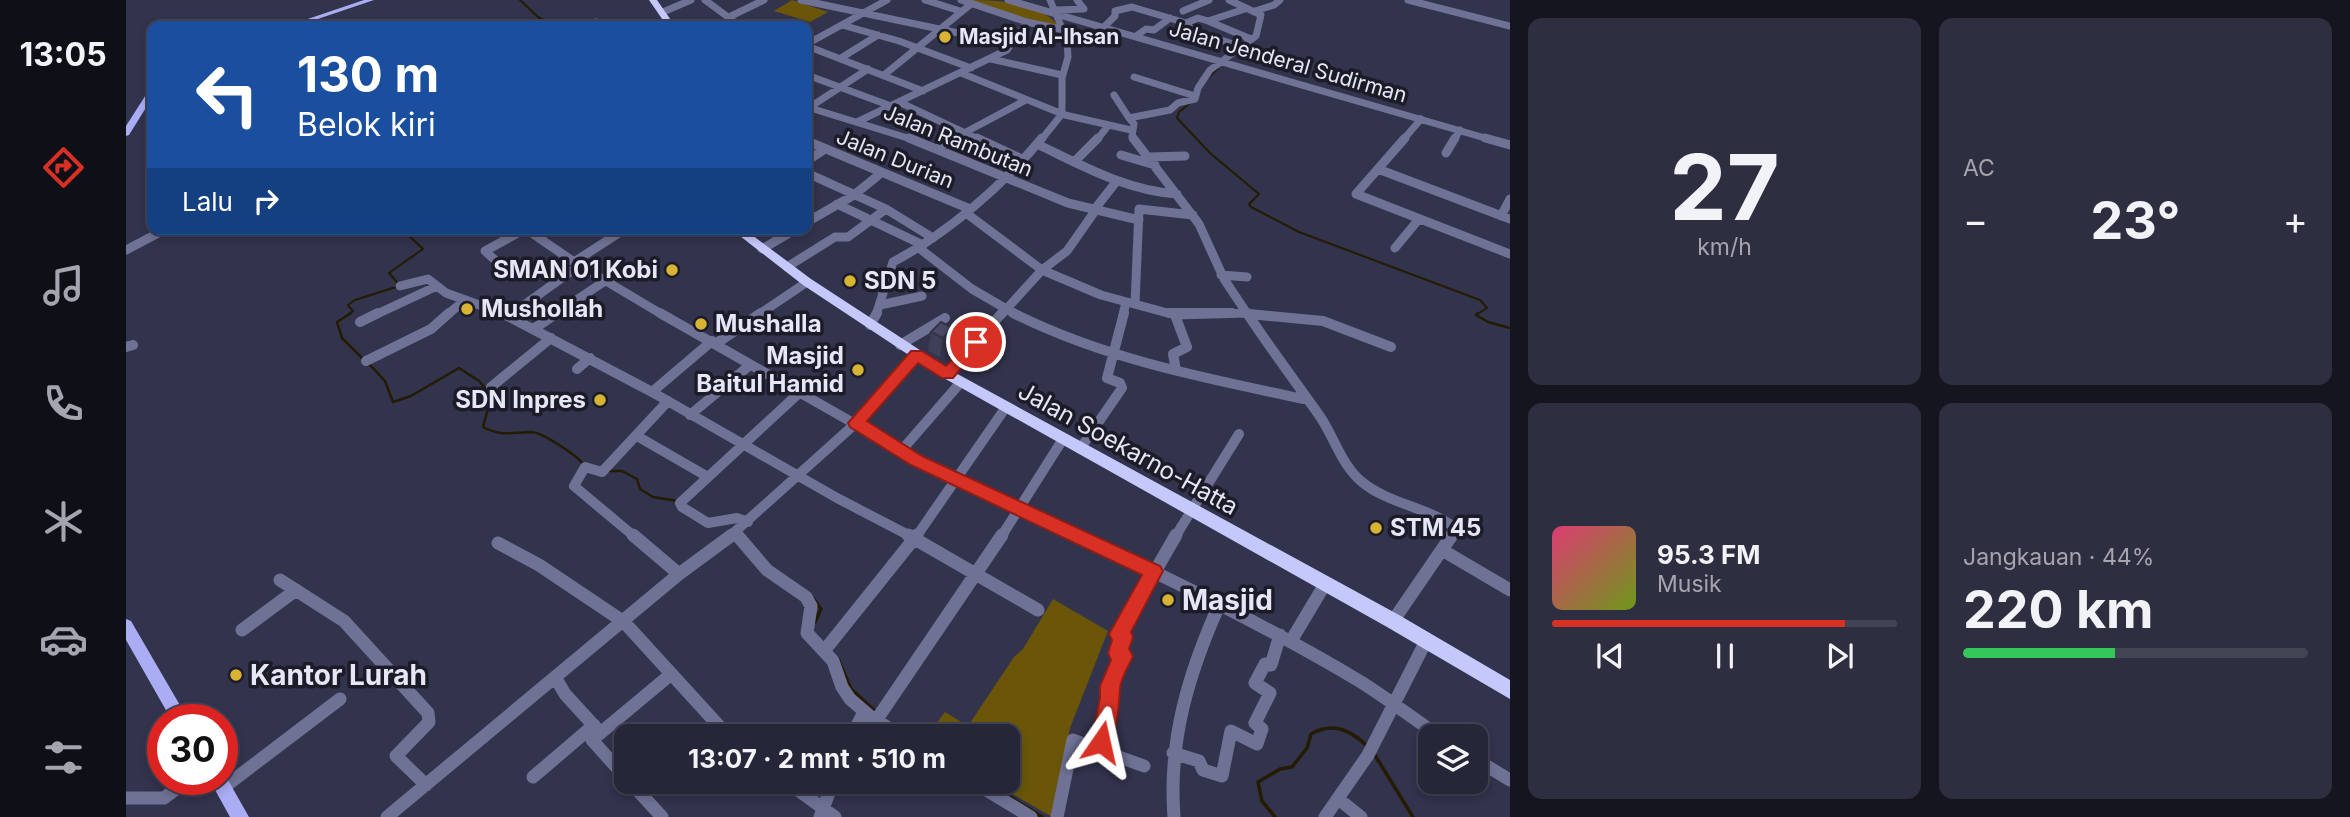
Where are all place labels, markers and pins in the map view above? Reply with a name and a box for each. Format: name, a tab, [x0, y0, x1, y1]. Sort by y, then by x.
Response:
place label: Masjid Al-Ihsan	[959, 24, 1119, 49]
marker: Masjid Al-Ihsan	[937, 29, 953, 45]
place label: SMAN 01 Kobi	[493, 255, 658, 284]
marker: SMAN 01 Kobi	[664, 262, 680, 278]
place label: SDN 5	[864, 266, 936, 295]
marker: SDN 5	[842, 273, 858, 289]
place label: Mushollah	[481, 294, 603, 323]
marker: Mushollah	[459, 301, 475, 317]
place label: Mushalla	[715, 309, 822, 338]
pin	[946, 312, 1006, 372]
marker: Mushalla	[693, 316, 709, 332]
place label: Masjid Baitul Hamid	[696, 341, 844, 398]
marker: Masjid Baitul Hamid	[850, 362, 866, 378]
place label: SDN Inpres	[455, 385, 586, 414]
marker: SDN Inpres	[592, 392, 608, 408]
place label: STM 45	[1390, 513, 1481, 542]
marker: STM 45	[1368, 520, 1384, 536]
place label: Masjid	[1182, 583, 1273, 617]
marker: Masjid	[1160, 592, 1176, 608]
place label: Kantor Lurah	[250, 658, 427, 692]
marker: Kantor Lurah	[228, 667, 244, 683]

